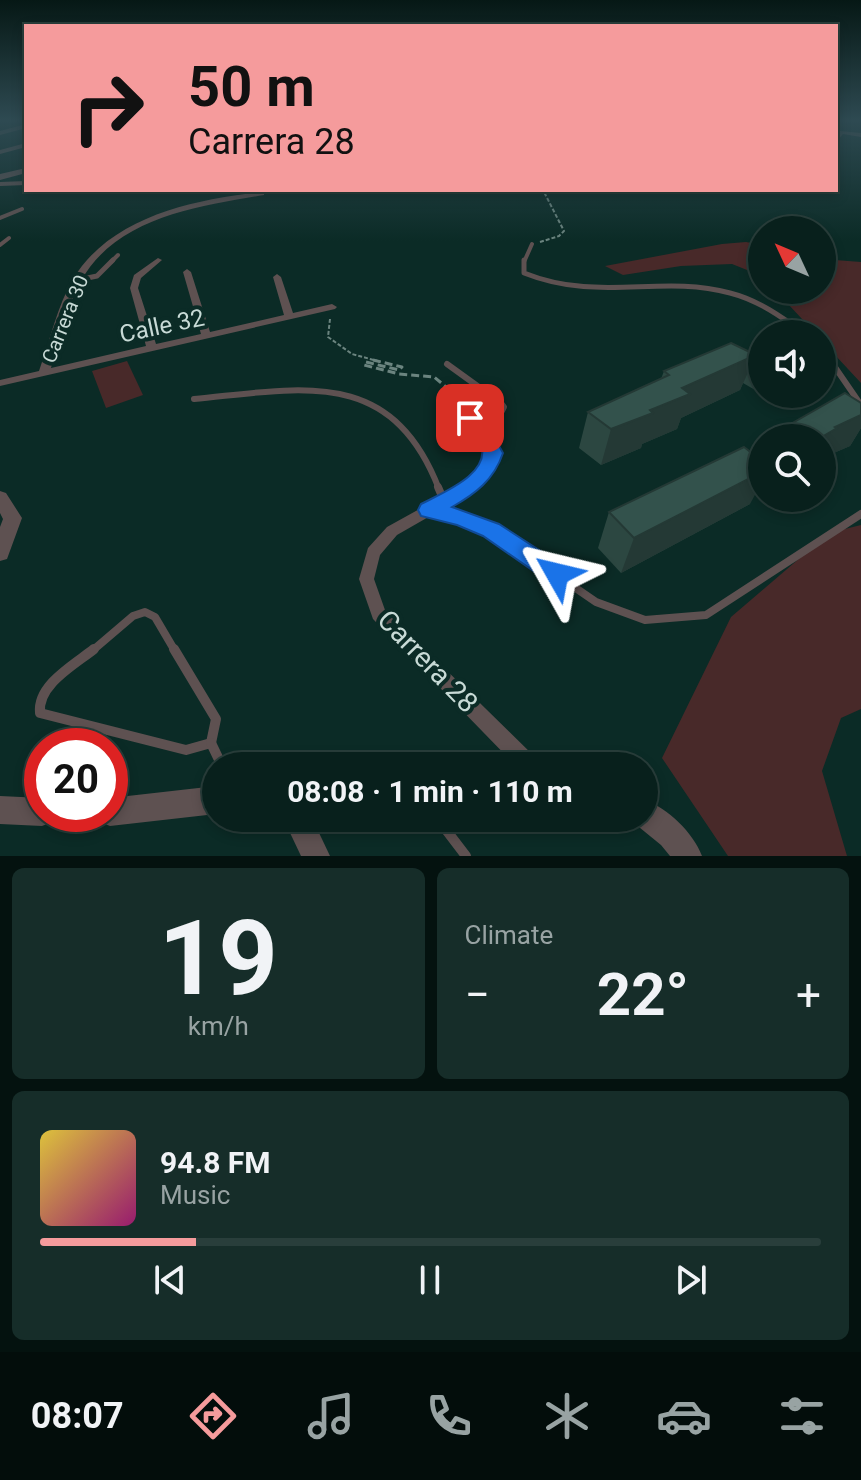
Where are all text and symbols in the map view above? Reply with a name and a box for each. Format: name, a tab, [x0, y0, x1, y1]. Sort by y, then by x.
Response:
text: 50 m	[188, 54, 315, 120]
icon: right	[56, 56, 160, 160]
text: Carrera 28	[188, 121, 355, 163]
north arrow	[748, 216, 836, 304]
map controls	[748, 216, 836, 512]
street label: Carrera 30	[37, 272, 93, 366]
street label: Calle 32	[117, 303, 207, 349]
button: sound	[748, 320, 836, 408]
pin	[436, 384, 504, 452]
icon: arrive	[448, 396, 492, 440]
button: search	[748, 424, 836, 512]
position arrow	[515, 532, 599, 616]
street label: Carrera 28	[371, 603, 485, 719]
speed limit sign: 20	[24, 728, 128, 832]
text: 08:08 · 1 min · 110 m	[287, 774, 573, 809]
text: 19	[159, 898, 278, 1019]
text: Climate	[465, 920, 553, 950]
text: 22°	[597, 959, 689, 1030]
text: −	[465, 969, 490, 1021]
text: +	[796, 969, 821, 1021]
text: km/h	[188, 1011, 249, 1041]
text: 94.8 FM	[160, 1145, 271, 1180]
text: Music	[160, 1180, 230, 1210]
icon: previous	[148, 1258, 192, 1302]
icon: pause	[408, 1258, 452, 1302]
icon: next	[669, 1258, 713, 1302]
icon: directions	[185, 1388, 241, 1444]
icon: music	[303, 1388, 359, 1444]
icon: phone	[421, 1388, 477, 1444]
icon: climate	[539, 1388, 595, 1444]
icon: car	[656, 1388, 712, 1444]
icon: filters	[774, 1388, 830, 1444]
text: 08:07	[31, 1395, 124, 1437]

